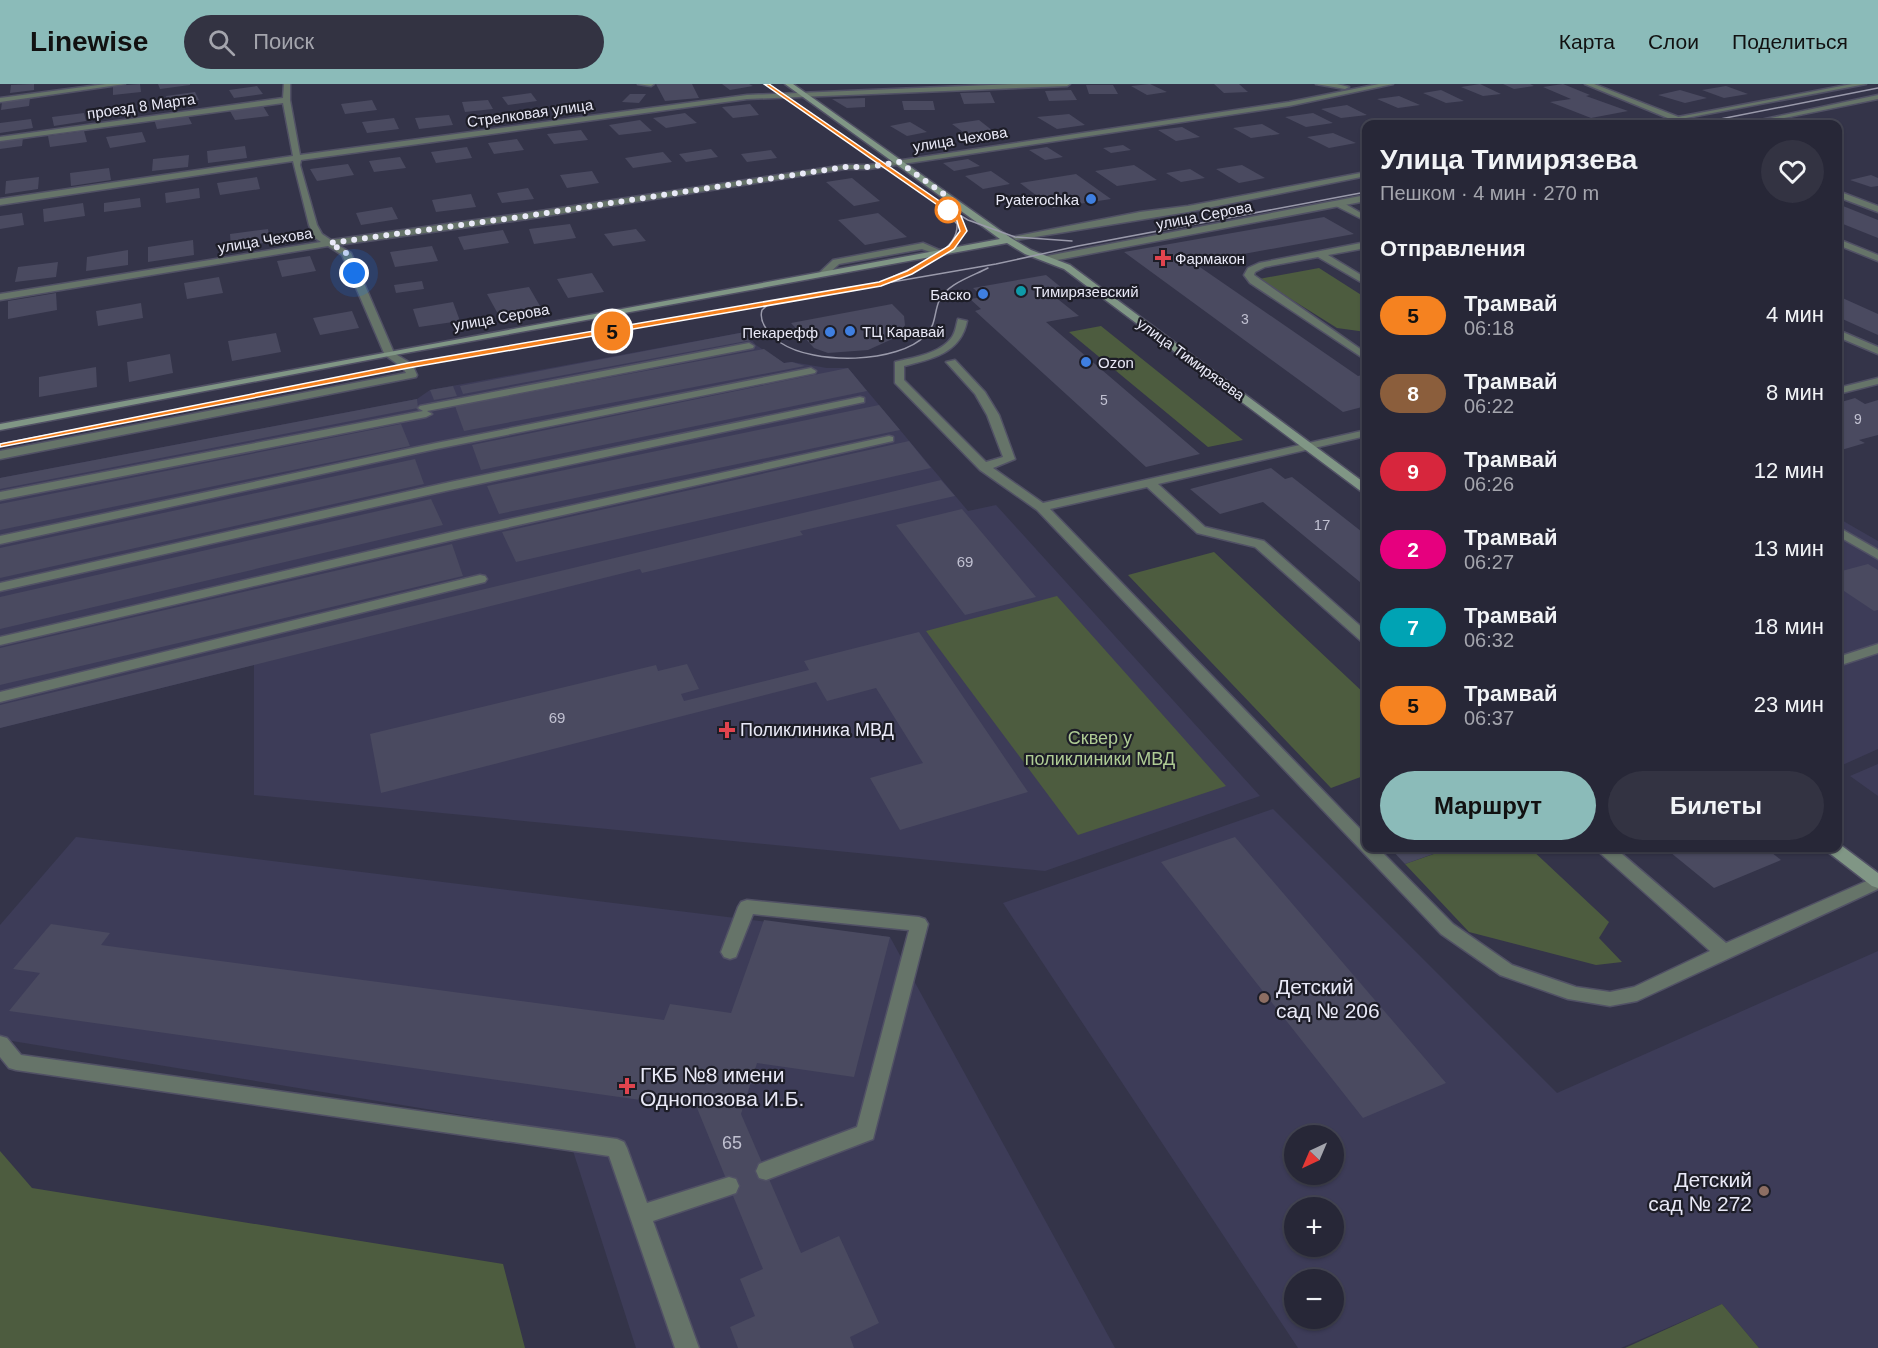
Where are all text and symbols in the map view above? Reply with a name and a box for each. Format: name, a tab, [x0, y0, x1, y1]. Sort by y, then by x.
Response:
search box	[184, 15, 604, 69]
text: Linewise	[30, 26, 148, 57]
icon: search	[205, 26, 238, 59]
text: Поиск	[253, 29, 314, 54]
text: Карта	[1559, 30, 1615, 53]
text: Слои	[1648, 30, 1699, 53]
text: Поделиться	[1732, 30, 1848, 53]
street label: проезд 8 Марта	[86, 90, 197, 122]
street label: Стрелковая улица	[466, 96, 595, 130]
street label: улица Чехова	[912, 123, 1009, 155]
button: heart	[1761, 140, 1824, 203]
text: Улица Тимирязева	[1380, 144, 1637, 175]
text: Пешком · 4 мин · 270 m	[1380, 182, 1599, 204]
place label: Pyaterochka	[996, 191, 1080, 208]
marker: Pyaterochka	[1084, 192, 1098, 206]
unlabelled marker	[935, 197, 961, 223]
street label: улица Серова	[1155, 197, 1254, 233]
street label: улица Чехова	[217, 224, 314, 256]
text: Отправления	[1380, 236, 1526, 261]
place label: Фармакон	[1175, 250, 1245, 267]
marker: Фармакон	[1156, 251, 1170, 265]
your location	[339, 258, 369, 288]
place label: Тимирязевский	[1033, 283, 1139, 300]
marker: Тимирязевский	[1014, 284, 1028, 298]
place label: Баско	[930, 286, 971, 303]
marker: Баско	[976, 287, 990, 301]
text: Трамвай	[1464, 291, 1558, 316]
street label: улица Серова	[452, 300, 551, 334]
text: 4 мин	[1766, 302, 1824, 327]
text: 5	[1407, 304, 1419, 327]
house number: 3	[1241, 311, 1249, 327]
line badge: 5	[592, 312, 632, 350]
street label: улица Тимирязева	[1134, 314, 1248, 404]
text: 06:18	[1464, 317, 1514, 339]
text: 5	[606, 320, 618, 343]
place label: ТЦ Каравай	[862, 323, 945, 340]
place label: Пекарефф	[742, 324, 818, 341]
marker: ТЦ Каравай	[843, 324, 857, 338]
marker: Пекарефф	[823, 325, 837, 339]
place label: Ozon	[1098, 354, 1134, 371]
marker: Ozon	[1079, 355, 1093, 369]
text: Трамвай	[1464, 369, 1558, 394]
text: 8 мин	[1766, 380, 1824, 405]
text: 8	[1407, 382, 1419, 405]
house number: 5	[1100, 392, 1108, 408]
text: 06:22	[1464, 395, 1514, 417]
house number: 9	[1854, 411, 1862, 427]
text: Трамвай	[1464, 447, 1558, 472]
text: 12 мин	[1754, 458, 1824, 483]
text: 9	[1407, 460, 1419, 483]
text: 06:26	[1464, 473, 1514, 495]
house number: 17	[1314, 516, 1330, 533]
text: Трамвай	[1464, 525, 1558, 550]
text: 13 мин	[1754, 536, 1824, 561]
text: 2	[1407, 538, 1419, 561]
text: 06:27	[1464, 551, 1514, 573]
house number: 69	[957, 553, 973, 570]
text: Трамвай	[1464, 603, 1558, 628]
text: 18 мин	[1754, 614, 1824, 639]
text: 7	[1407, 616, 1419, 639]
text: 06:32	[1464, 629, 1514, 651]
text: Трамвай	[1464, 681, 1558, 706]
text: 23 мин	[1754, 692, 1824, 717]
text: 5	[1407, 694, 1419, 717]
text: 06:37	[1464, 707, 1514, 729]
house number: 69	[549, 709, 565, 726]
place label: Поликлиника МВД	[740, 720, 894, 740]
marker: Поликлиника МВД	[718, 721, 736, 739]
park label: Сквер у поликлиники МВД	[1025, 728, 1175, 769]
button: Маршрут	[1380, 771, 1596, 840]
button: Билеты	[1608, 771, 1824, 840]
place label: Детский сад № 206	[1276, 975, 1380, 1022]
marker: Детский сад № 206	[1257, 991, 1271, 1005]
place label: ГКБ №8 имени Однопозова И.Б.	[640, 1063, 804, 1110]
marker: ГКБ №8 имени Однопозова И.Б.	[618, 1077, 636, 1095]
north arrow	[1284, 1125, 1344, 1185]
map controls	[1284, 1125, 1344, 1329]
house number: 65	[722, 1133, 742, 1153]
place label: Детский сад № 272	[1648, 1168, 1752, 1215]
marker: Детский сад № 272	[1757, 1184, 1771, 1198]
button: +	[1284, 1197, 1344, 1257]
button: −	[1284, 1269, 1344, 1329]

